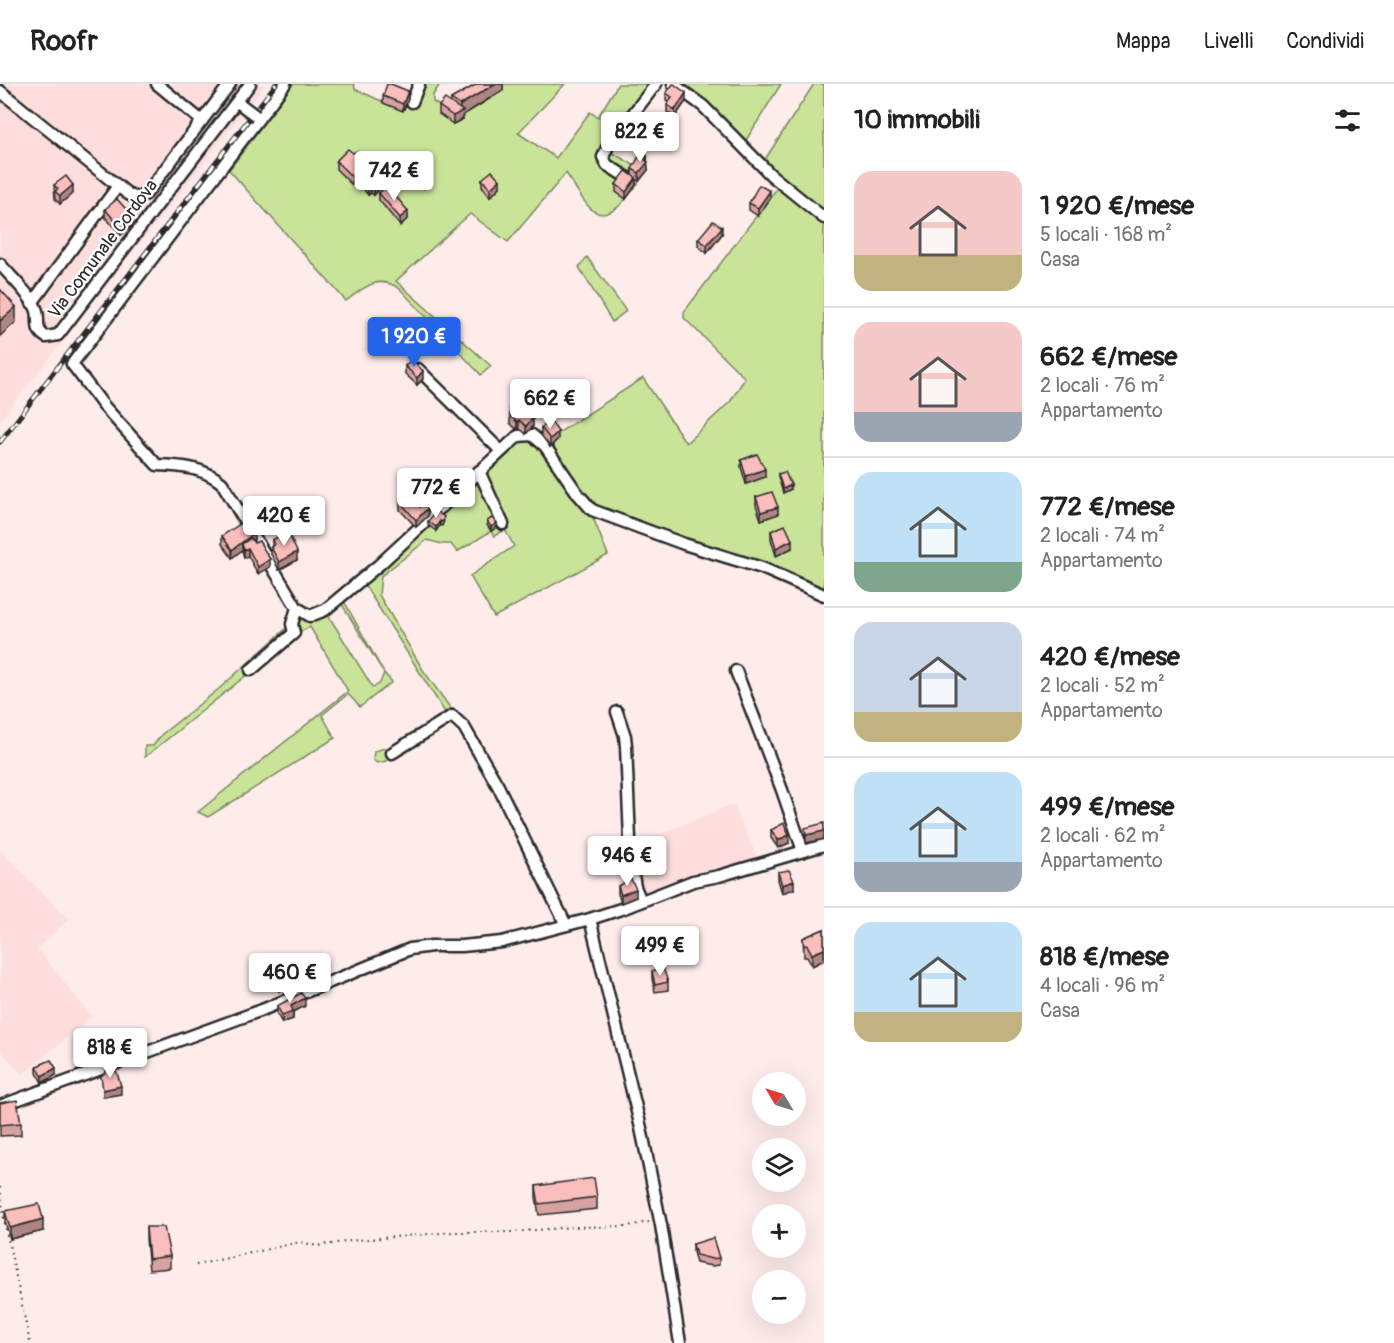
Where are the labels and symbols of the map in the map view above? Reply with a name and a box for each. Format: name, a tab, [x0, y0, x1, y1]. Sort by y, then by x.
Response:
pin: 822 €	[598, 112, 682, 163]
pin: 742 €	[352, 151, 436, 202]
street label: Via Comunale Cordova	[43, 175, 163, 323]
pin: 1 920 €	[359, 317, 469, 368]
pin: 662 €	[508, 379, 592, 430]
pin: 772 €	[394, 468, 478, 519]
pin: 420 €	[242, 496, 326, 547]
pin: 946 €	[585, 836, 669, 887]
pin: 499 €	[618, 926, 702, 977]
pin: 460 €	[248, 953, 332, 1004]
pin: 818 €	[68, 1028, 152, 1079]
north arrow	[752, 1072, 806, 1126]

